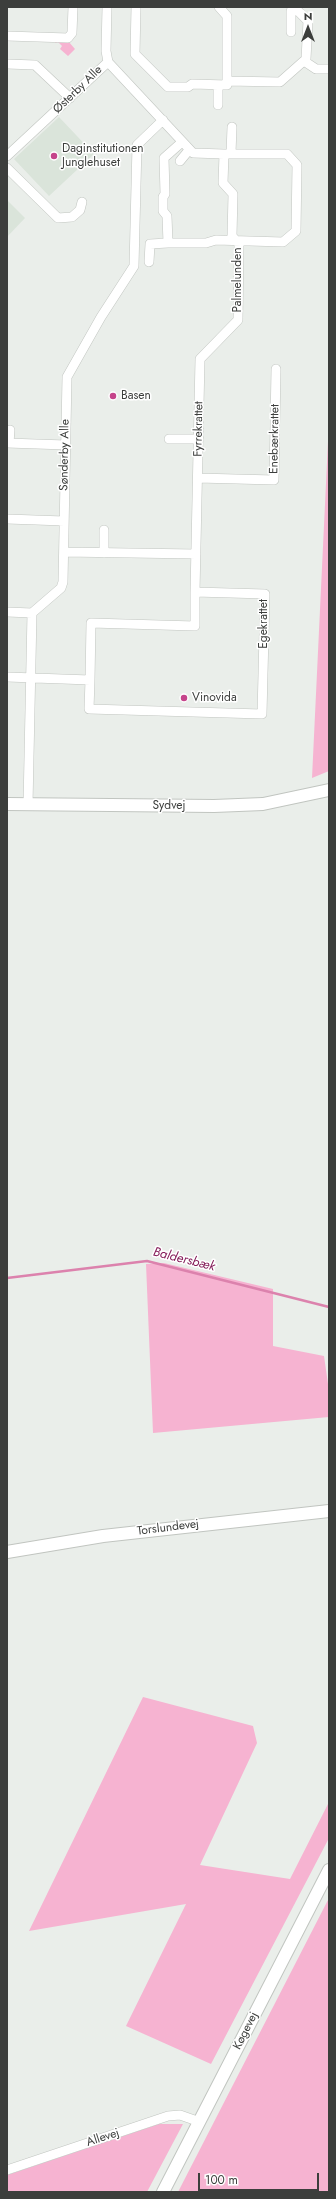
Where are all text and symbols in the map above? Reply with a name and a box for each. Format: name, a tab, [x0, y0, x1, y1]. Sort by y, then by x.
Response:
north arrow	[288, 8, 328, 48]
text: N	[304, 8, 312, 24]
street label: Østerby Alle	[50, 63, 106, 117]
place label: Daginstitutionen Junglehuset	[62, 142, 144, 170]
marker: Daginstitutionen Junglehuset	[49, 151, 59, 161]
street label: Palmelunden	[231, 248, 245, 312]
place label: Basen	[121, 389, 151, 403]
marker: Basen	[108, 391, 118, 401]
street label: Fyrrekrattet	[191, 401, 207, 457]
street label: Enebærkrattet	[267, 404, 283, 474]
street label: Sønderby Alle	[57, 419, 73, 491]
street label: Egekrattet	[257, 599, 271, 649]
place label: Vinovida	[192, 691, 237, 705]
marker: Vinovida	[179, 693, 189, 703]
street label: Sydvej	[153, 799, 185, 813]
water label: Baldersbæk	[151, 1245, 217, 1275]
street label: Torslundevej	[136, 1517, 200, 1539]
street label: Køgevej	[230, 2010, 262, 2052]
street label: Allevej	[85, 2126, 121, 2150]
scale bar	[200, 2165, 321, 2191]
text: 100 m	[205, 2171, 238, 2189]

